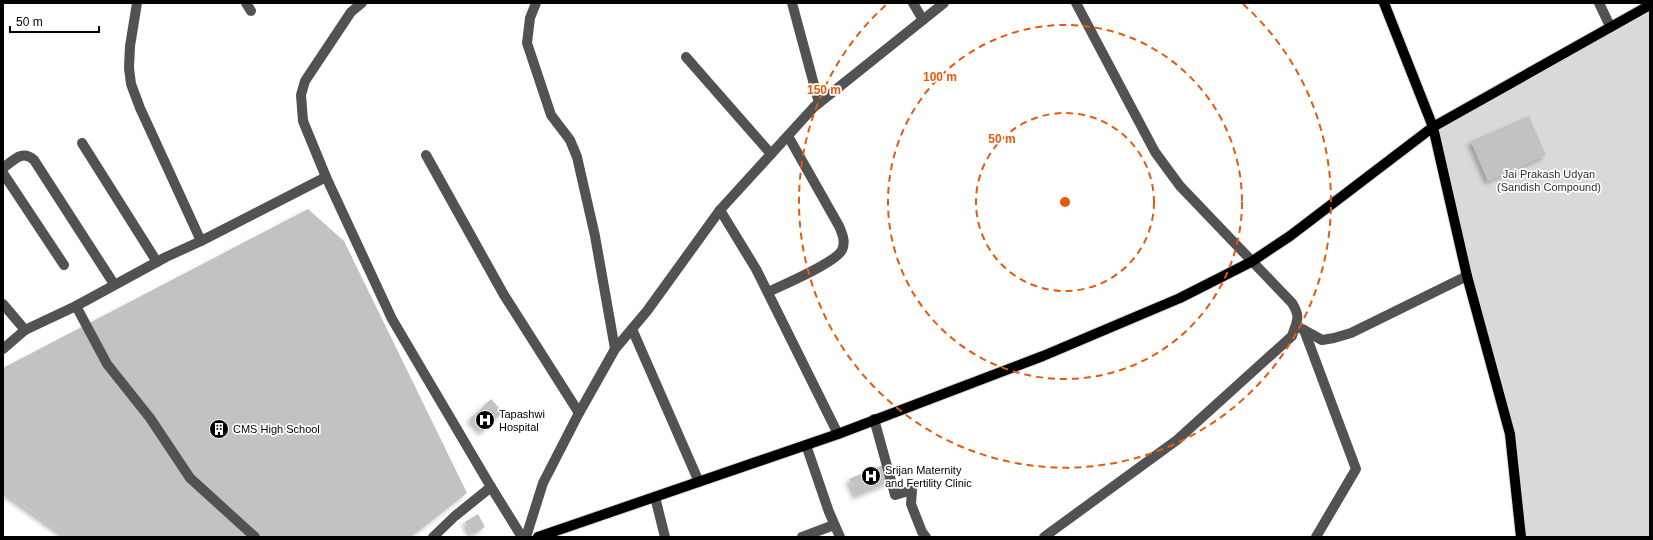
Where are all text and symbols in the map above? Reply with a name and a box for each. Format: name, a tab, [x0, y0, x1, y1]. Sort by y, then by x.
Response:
scale bar	[10, 8, 99, 34]
text: 50 m	[16, 15, 43, 29]
text: 100 m	[923, 70, 957, 84]
text: 150 m	[807, 83, 841, 97]
text: 50 m	[988, 132, 1016, 146]
park label: Jai Prakash Udyan (Sandish Compound)	[1497, 168, 1601, 193]
centre of rings	[1058, 195, 1072, 209]
place label: Tapashwi Hospital	[499, 408, 545, 433]
hospital icon: Tapashwi Hospital	[474, 409, 496, 431]
building icon: CMS High School	[208, 418, 230, 440]
place label: CMS High School	[233, 423, 320, 435]
place label: Srijan Maternity and Fertility Clinic	[885, 464, 972, 489]
hospital icon: Srijan Maternity and Fertility Clinic	[860, 465, 882, 487]

